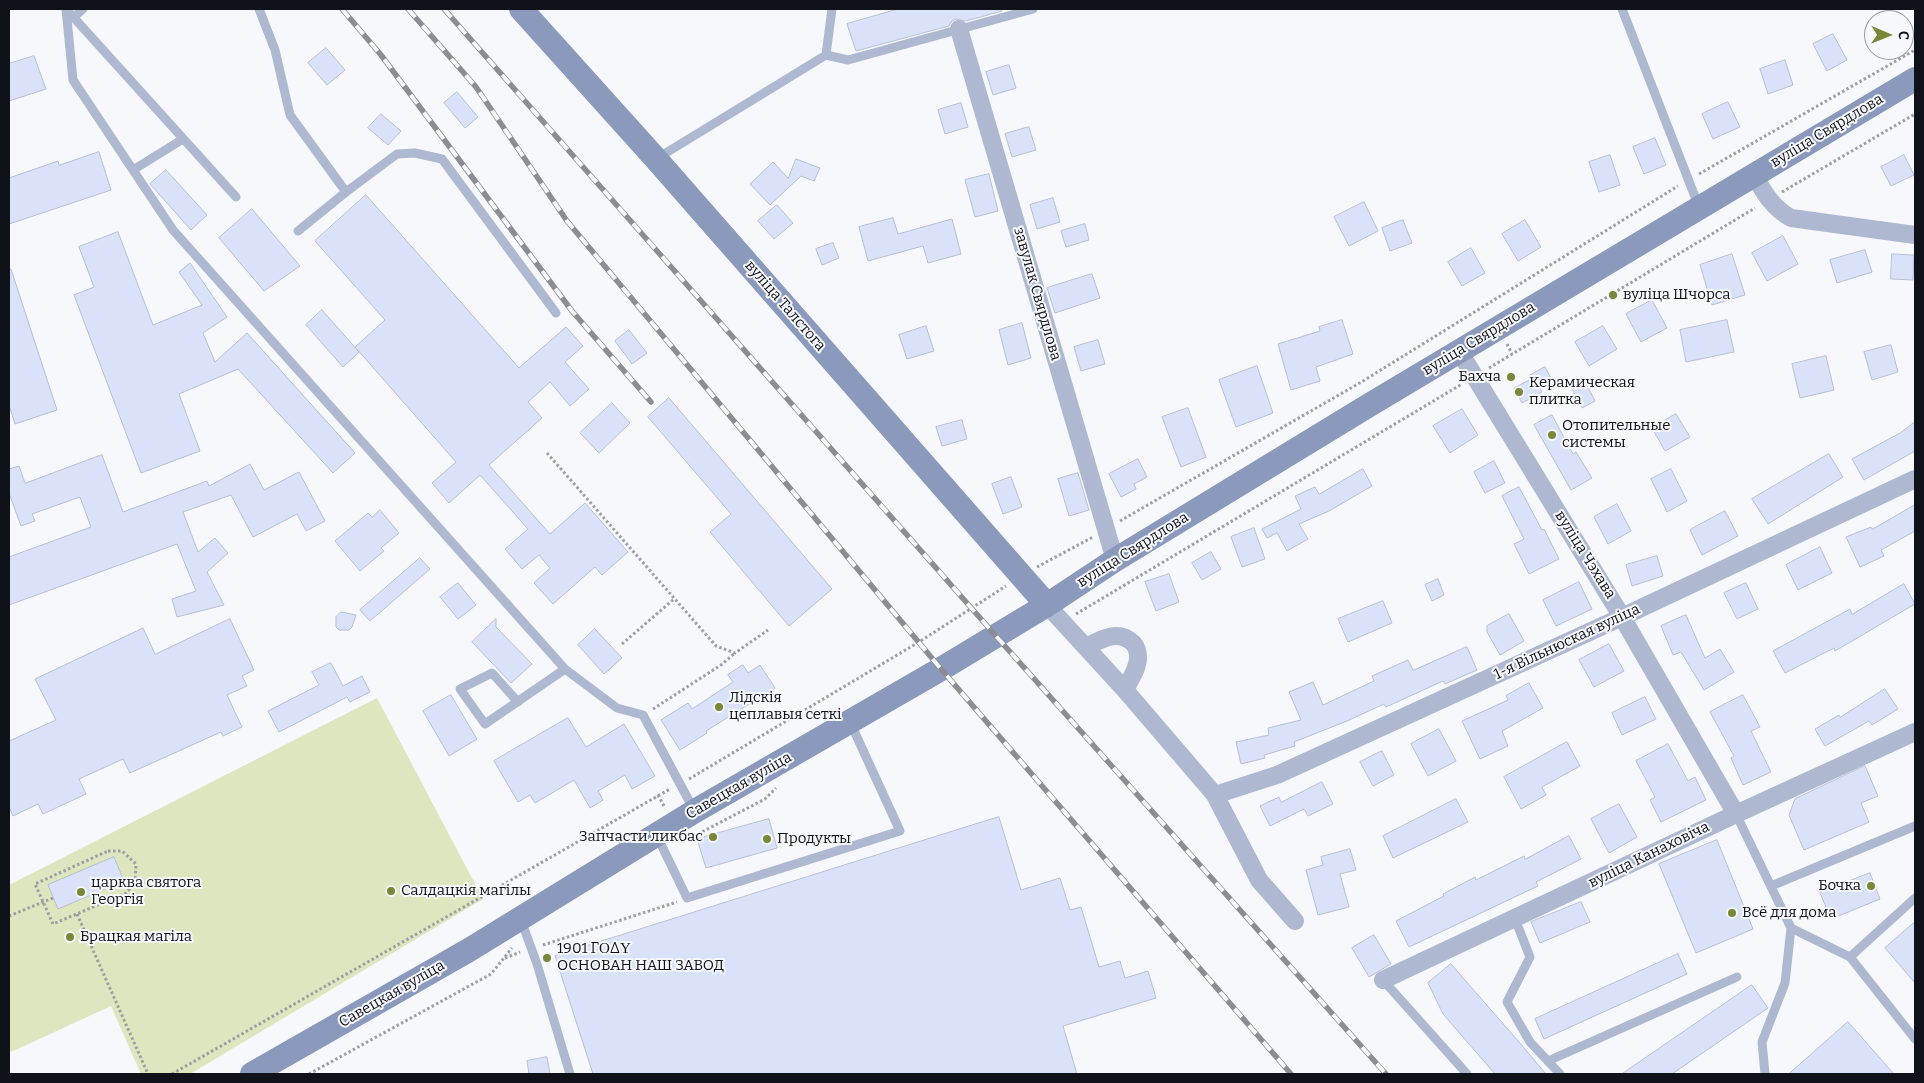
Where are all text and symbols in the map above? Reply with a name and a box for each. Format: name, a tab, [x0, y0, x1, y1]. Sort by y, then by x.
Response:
north arrow	[1864, 10, 1914, 60]
text: С	[1895, 31, 1912, 40]
street label: вуліца Свярдлова	[1767, 90, 1887, 172]
street label: завулак Свярдлова	[1009, 225, 1065, 363]
street label: вуліца Талстога	[741, 257, 829, 355]
place label: вуліца Шчорса	[1623, 286, 1730, 304]
marker: вуліца Шчорса	[1607, 289, 1619, 301]
street label: вуліца Свярдлова	[1419, 298, 1539, 380]
place label: Бахча	[1459, 368, 1501, 386]
marker: Бахча	[1505, 371, 1517, 383]
place label: Керамическая плитка	[1529, 374, 1635, 409]
marker: Керамическая плитка	[1513, 386, 1525, 398]
place label: Отопительные системы	[1562, 417, 1670, 452]
marker: Отопительные системы	[1546, 429, 1558, 441]
street label: вуліца Свярдлова	[1074, 508, 1192, 592]
street label: вуліца Чэхава	[1551, 508, 1619, 602]
street label: 1-я Вільнюская вуліца	[1491, 600, 1643, 684]
place label: Лідскія цеплавыя сеткі	[729, 689, 842, 724]
marker: Лідскія цеплавыя сеткі	[713, 701, 725, 713]
street label: Савецкая вуліца	[683, 748, 795, 824]
street label: вуліца Канаховіча	[1586, 818, 1712, 892]
place label: Запчасти ликбас	[579, 828, 703, 846]
place label: Продукты	[777, 830, 851, 848]
marker: Запчасти ликбас	[707, 831, 719, 843]
marker: Продукты	[761, 833, 773, 845]
place label: царква святога Георгія	[91, 874, 201, 909]
place label: Бочка	[1818, 877, 1861, 895]
marker: Бочка	[1865, 880, 1877, 892]
place label: Салдацкія магілы	[401, 882, 531, 900]
marker: Салдацкія магілы	[385, 885, 397, 897]
marker: царква святога Георгія	[75, 886, 87, 898]
place label: Всё для дома	[1742, 904, 1836, 922]
marker: Всё для дома	[1726, 907, 1738, 919]
place label: Брацкая магіла	[80, 928, 192, 946]
marker: Брацкая магіла	[64, 931, 76, 943]
place label: 1901 ΓΟΔΥ ОСНОВАН НАШ ЗАВОД	[557, 940, 724, 975]
marker: 1901 ΓΟΔΥ ОСНОВАН НАШ ЗАВОД	[541, 952, 553, 964]
street label: Савецкая вуліца	[336, 956, 448, 1032]

